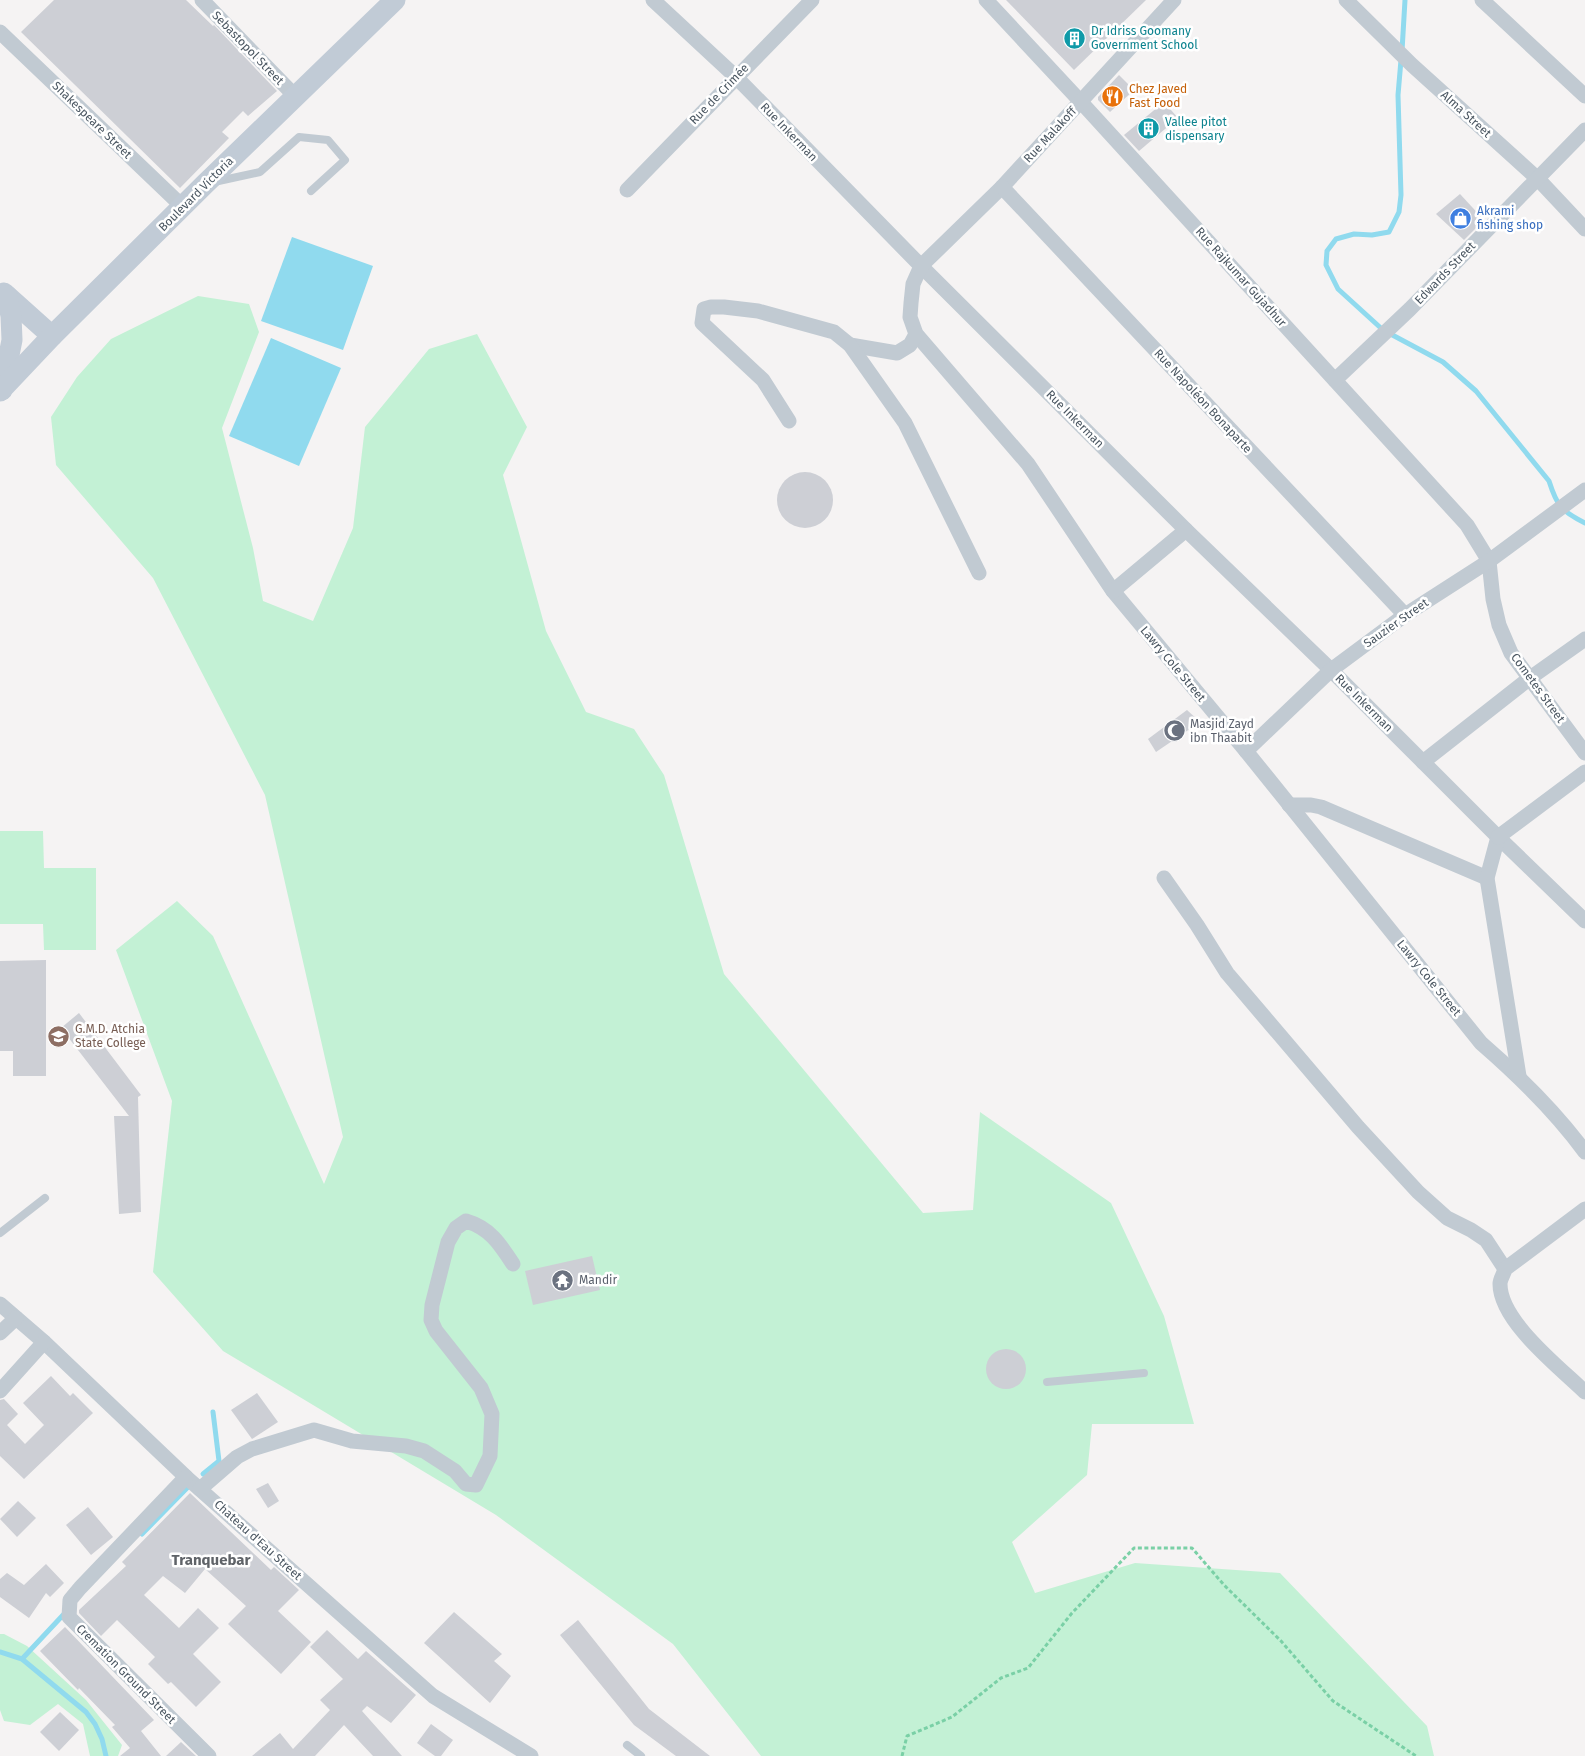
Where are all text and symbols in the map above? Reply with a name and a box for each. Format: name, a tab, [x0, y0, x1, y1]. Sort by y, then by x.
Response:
street label: Sebastopol Street	[209, 8, 287, 88]
place label: Dr Idriss Goomany Government School	[1091, 24, 1198, 52]
building icon: Dr Idriss Goomany Government School	[1063, 26, 1087, 50]
street label: Rue de Crimée	[687, 61, 751, 127]
street label: Shakespeare Street	[49, 79, 135, 162]
place label: Chez Javed Fast Food	[1129, 82, 1187, 110]
restaurant icon: Chez Javed Fast Food	[1101, 84, 1125, 108]
street label: Alma Street	[1438, 88, 1495, 141]
street label: Rue Inkerman	[758, 100, 820, 164]
street label: Rue Malakoff	[1021, 104, 1080, 166]
place label: Vallee pitot dispensary	[1165, 115, 1228, 143]
building icon: Vallee pitot dispensary	[1137, 117, 1161, 141]
street label: Boulevard Victoria	[156, 154, 236, 234]
place label: Akrami fishing shop	[1477, 204, 1543, 232]
shop icon: Akrami fishing shop	[1449, 206, 1473, 230]
street label: Rue Rajkumar Gujadhur	[1193, 224, 1290, 330]
street label: Edwards Street	[1412, 238, 1479, 307]
street label: Rue Napoléon Bonaparte	[1151, 346, 1255, 456]
street label: Rue Inkerman	[1043, 387, 1107, 451]
street label: Sauzier Street	[1361, 595, 1432, 650]
street label: Lawry Cole Street	[1137, 624, 1209, 705]
street label: Cometes Street	[1508, 651, 1568, 726]
street label: Rue Inkerman	[1332, 671, 1396, 735]
place label: Masjid Zayd ibn Thaabit	[1190, 717, 1254, 745]
mosque icon: Masjid Zayd ibn Thaabit	[1162, 719, 1186, 743]
street label: Lawry Cole Street	[1394, 937, 1464, 1019]
place label: G.M.D. Atchia State College	[75, 1022, 146, 1050]
school or university icon: G.M.D. Atchia State College	[47, 1024, 71, 1048]
temple icon: Mandir	[551, 1268, 575, 1292]
place label: Mandir	[579, 1273, 617, 1287]
street label: Chateau d'Eau Street	[211, 1497, 305, 1583]
district label: Tranquebar	[172, 1551, 251, 1569]
street label: Cremation Ground Street	[73, 1621, 179, 1727]

